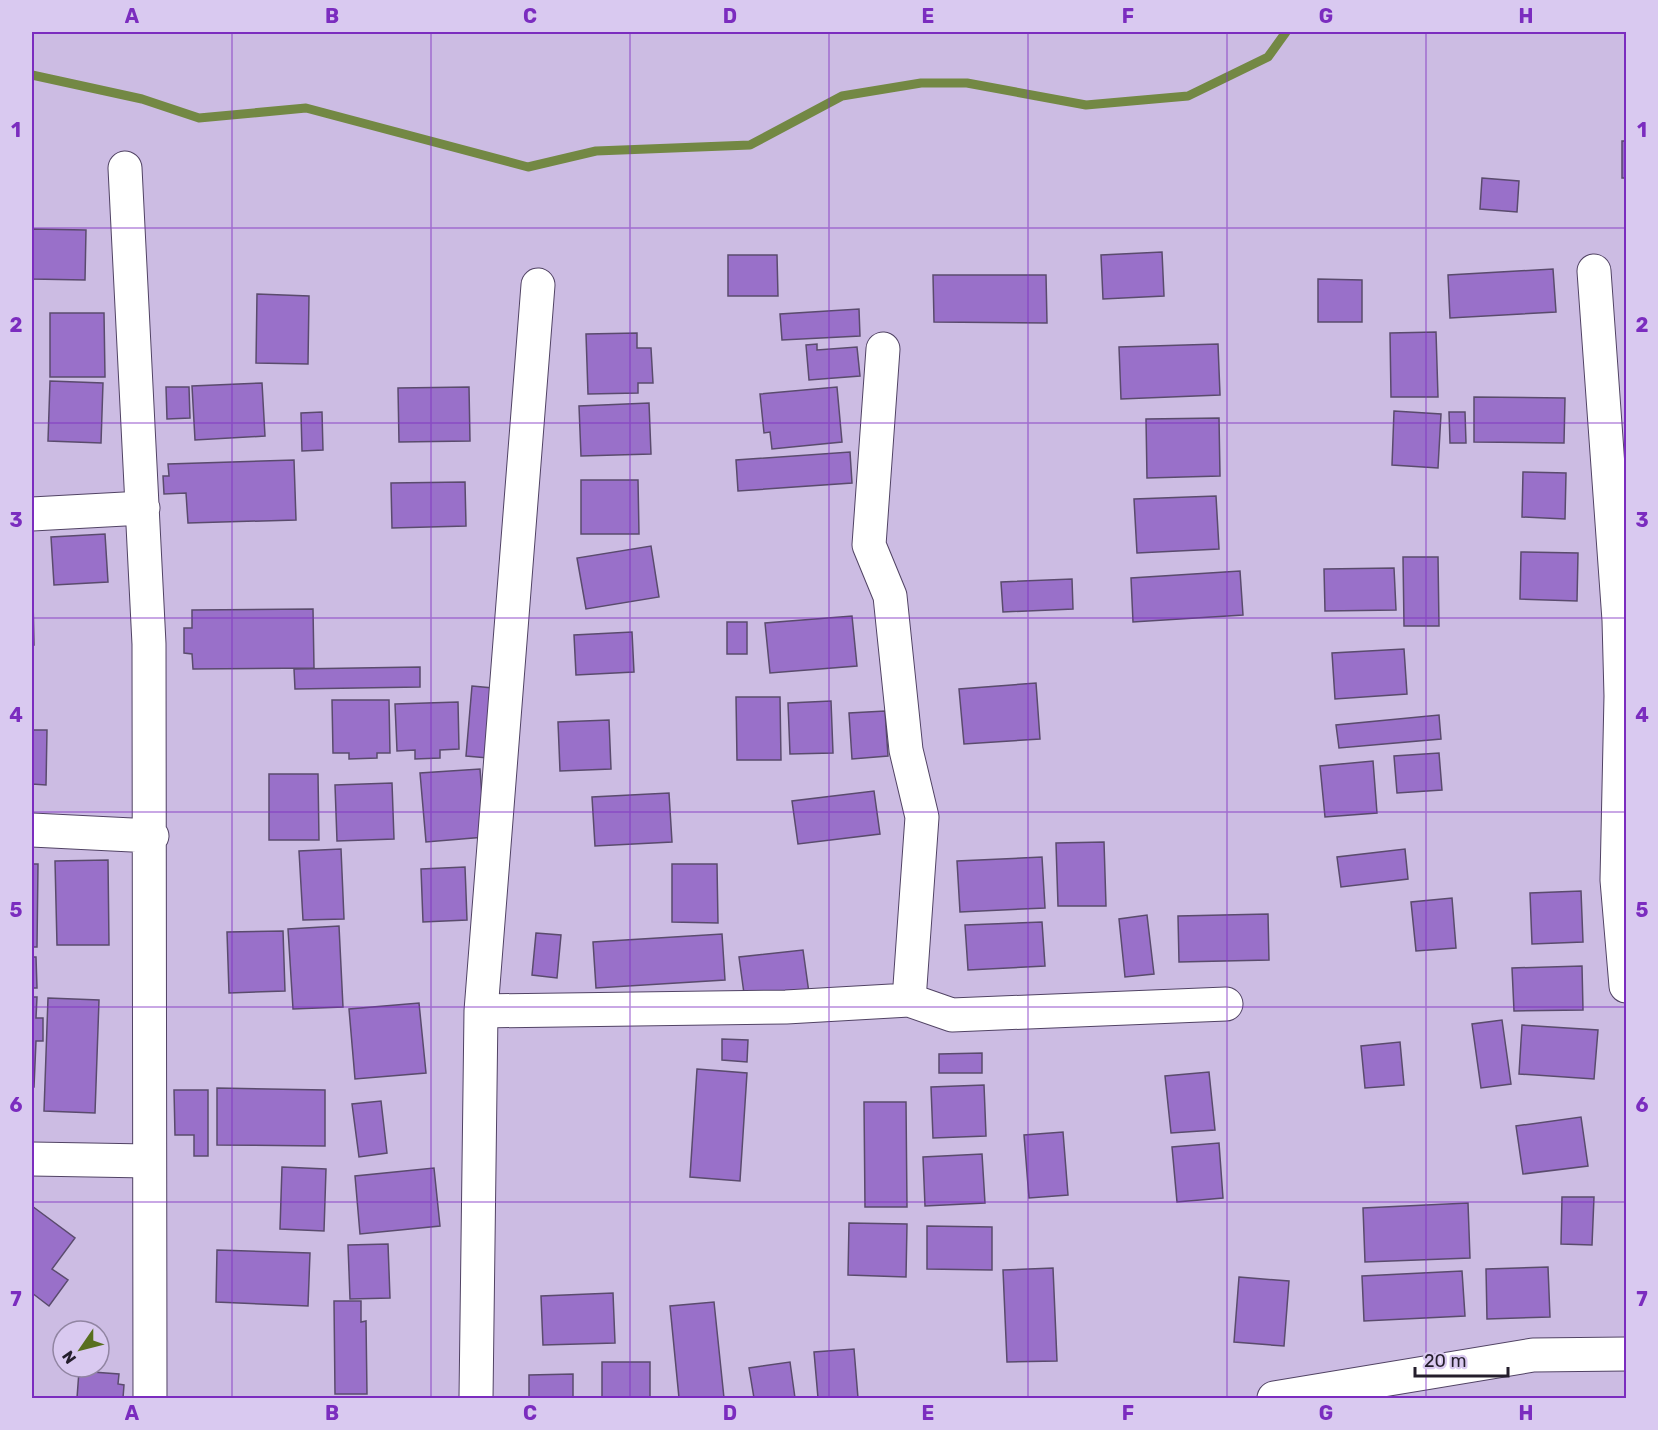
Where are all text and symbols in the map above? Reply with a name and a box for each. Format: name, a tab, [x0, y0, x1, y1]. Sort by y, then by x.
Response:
text: A	[125, 4, 140, 28]
text: B	[325, 4, 339, 28]
text: C	[523, 4, 537, 28]
text: D	[723, 4, 737, 28]
text: E	[922, 4, 934, 28]
text: F	[1122, 4, 1134, 28]
text: G	[1319, 4, 1333, 28]
text: H	[1519, 4, 1533, 28]
text: 1	[11, 118, 21, 142]
text: 1	[1637, 118, 1647, 142]
text: 2	[10, 313, 23, 337]
text: 2	[1636, 313, 1649, 337]
text: 3	[9, 508, 23, 532]
text: 3	[1635, 508, 1649, 532]
text: 4	[9, 703, 23, 727]
text: 4	[1635, 703, 1649, 727]
text: 5	[10, 898, 23, 922]
text: 5	[1636, 898, 1649, 922]
text: 6	[9, 1093, 23, 1117]
text: 6	[1635, 1093, 1649, 1117]
text: 7	[10, 1287, 22, 1311]
text: 7	[1636, 1287, 1648, 1311]
north arrow	[51, 1319, 111, 1379]
scale bar	[1415, 1340, 1508, 1378]
text: N	[58, 1347, 80, 1367]
text: 20 m	[1424, 1350, 1466, 1372]
text: A	[125, 1401, 140, 1425]
text: B	[325, 1401, 339, 1425]
text: C	[523, 1401, 537, 1425]
text: D	[723, 1401, 737, 1425]
text: E	[922, 1401, 934, 1425]
text: F	[1122, 1401, 1134, 1425]
text: G	[1319, 1401, 1333, 1425]
text: H	[1519, 1401, 1533, 1425]

